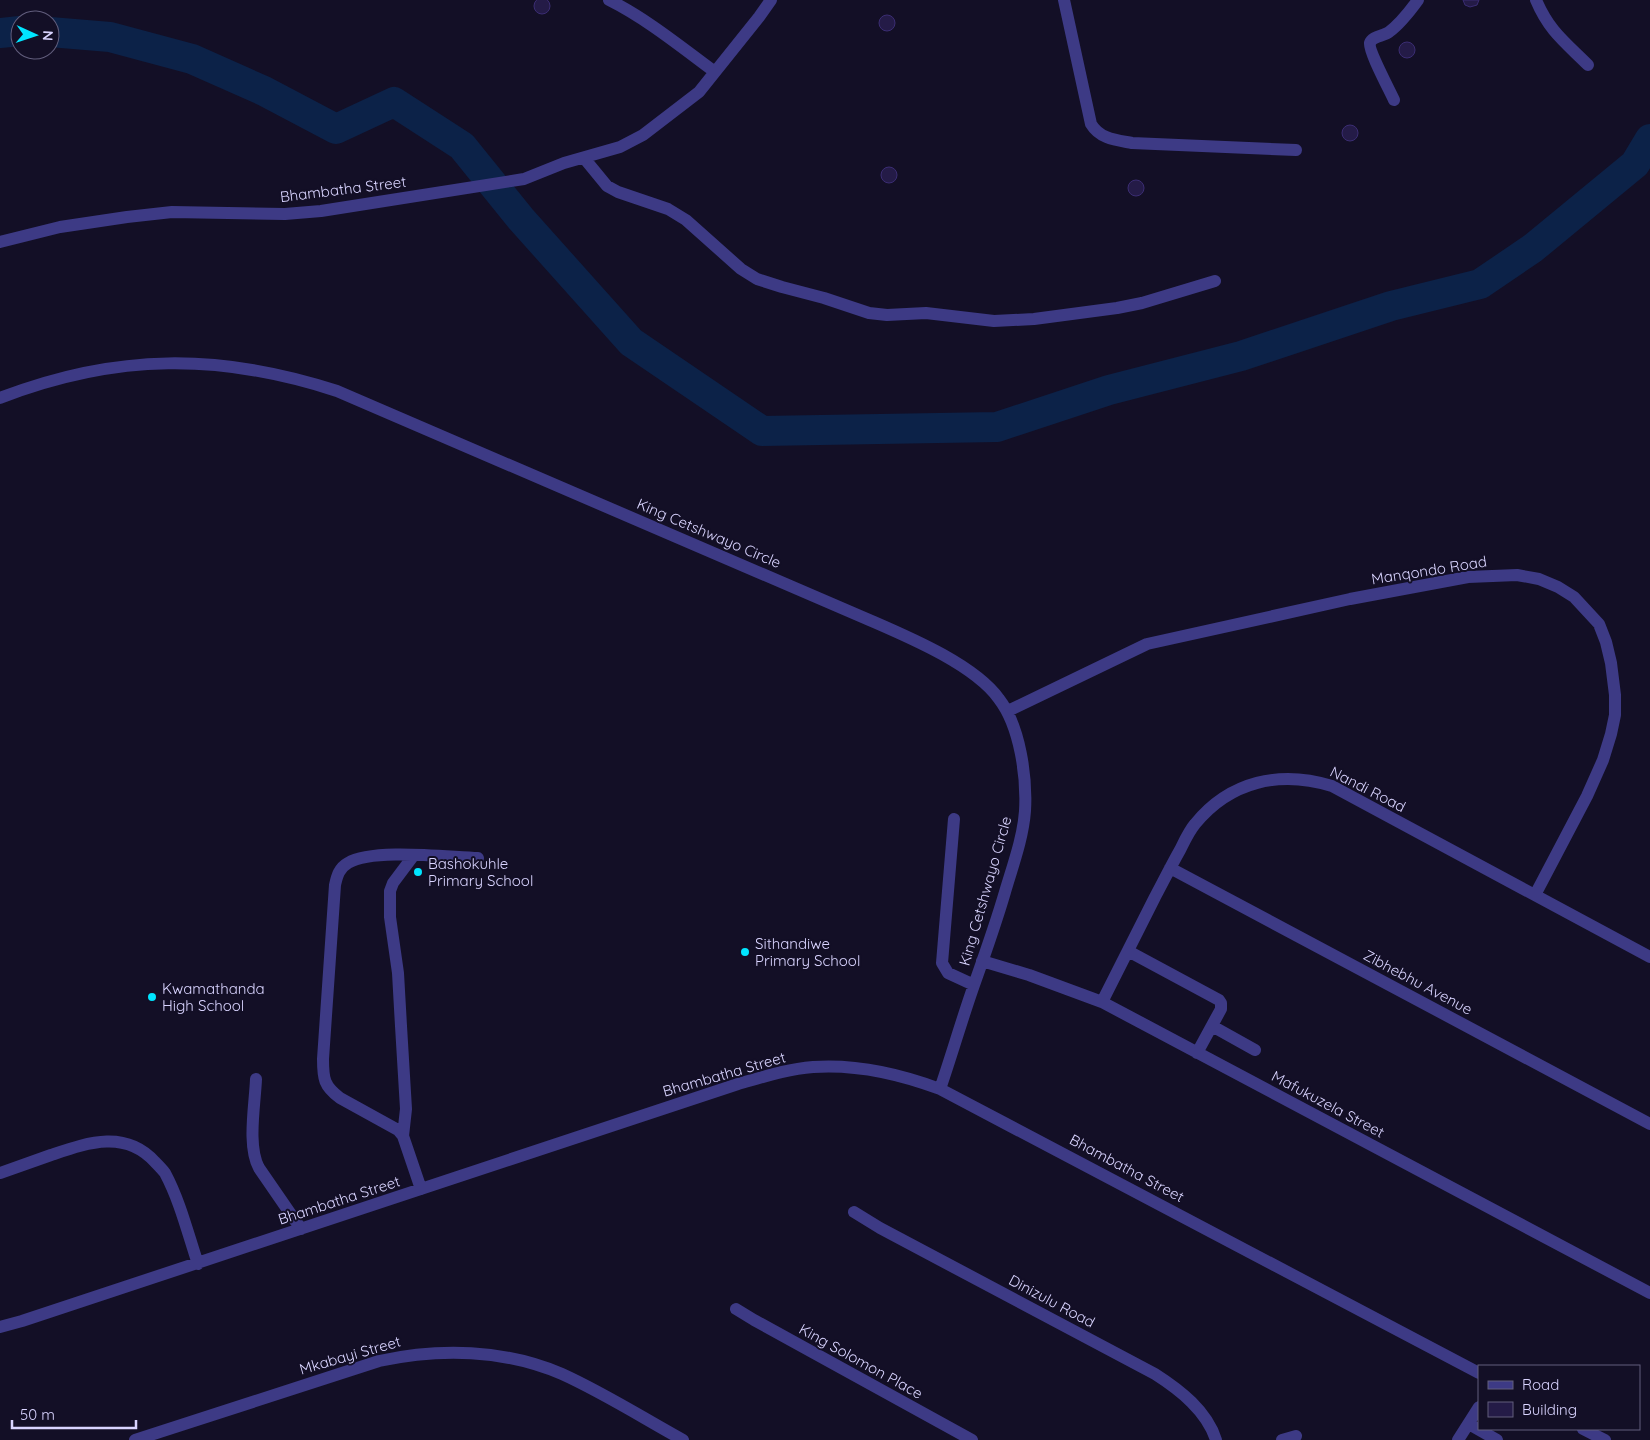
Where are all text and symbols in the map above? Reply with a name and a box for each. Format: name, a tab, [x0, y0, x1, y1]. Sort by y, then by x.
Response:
north arrow	[10, 10, 60, 60]
text: N	[39, 30, 57, 41]
street label: Bhambatha Street	[279, 172, 407, 206]
street label: King Cetshwayo Circle	[634, 494, 784, 572]
street label: Manqondo Road	[1370, 552, 1488, 588]
street label: Nandi Road	[1327, 762, 1409, 816]
street label: King Cetshwayo Circle	[955, 814, 1015, 968]
place label: Bashokuhle Primary School	[428, 854, 533, 890]
marker: Bashokuhle Primary School	[412, 866, 424, 878]
place label: Sithandiwe Primary School	[755, 934, 860, 970]
street label: Zibhebhu Avenue	[1360, 945, 1476, 1019]
marker: Sithandiwe Primary School	[739, 946, 751, 958]
place label: Kwamathanda High School	[162, 979, 265, 1015]
marker: Kwamathanda High School	[146, 991, 158, 1003]
street label: Bhambatha Street	[660, 1047, 788, 1101]
street label: Mafukuzela Street	[1268, 1066, 1388, 1142]
street label: Bhambatha Street	[1066, 1130, 1188, 1206]
street label: Bhambatha Street	[276, 1171, 402, 1229]
street label: Dinizulu Road	[1006, 1270, 1098, 1332]
street label: King Solomon Place	[796, 1319, 926, 1403]
street label: Mkabayi Street	[297, 1331, 403, 1379]
legend	[1478, 1365, 1640, 1430]
text: Road	[1522, 1375, 1559, 1394]
scale bar	[12, 1398, 136, 1430]
text: Building	[1522, 1400, 1577, 1419]
text: 50 m	[20, 1405, 55, 1424]

